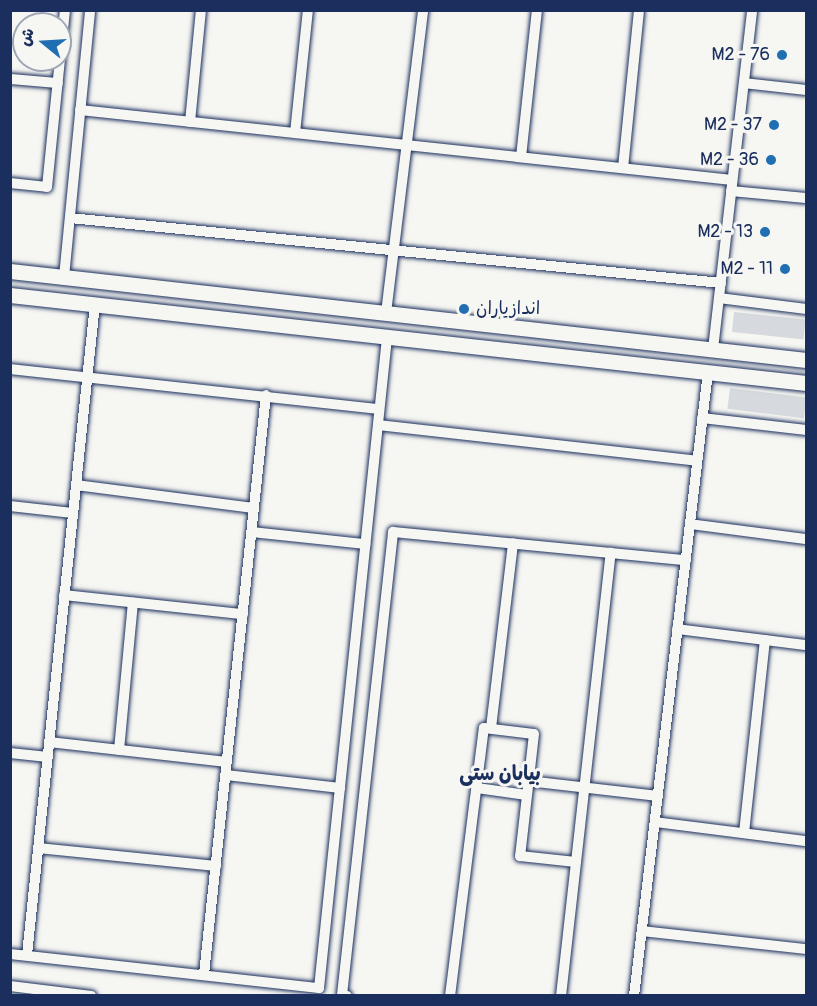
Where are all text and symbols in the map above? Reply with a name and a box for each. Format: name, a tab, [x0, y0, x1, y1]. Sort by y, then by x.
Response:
north arrow	[12, 12, 72, 72]
text: ش	[15, 26, 39, 49]
place label: M2 - 76	[712, 44, 770, 66]
marker: M2 - 76	[775, 48, 789, 62]
place label: M2 - 37	[704, 114, 762, 136]
marker: M2 - 37	[767, 118, 781, 132]
place label: M2 - 36	[700, 149, 759, 171]
marker: M2 - 36	[764, 153, 778, 167]
place label: M2 - 13	[697, 221, 753, 243]
marker: M2 - 13	[758, 225, 772, 239]
place label: M2 - 11	[720, 258, 773, 280]
marker: M2 - 11	[778, 262, 792, 276]
place label: اندازياران	[476, 298, 540, 320]
marker: اندازياران	[457, 302, 471, 316]
district label: بیابان ستی	[459, 761, 541, 785]

